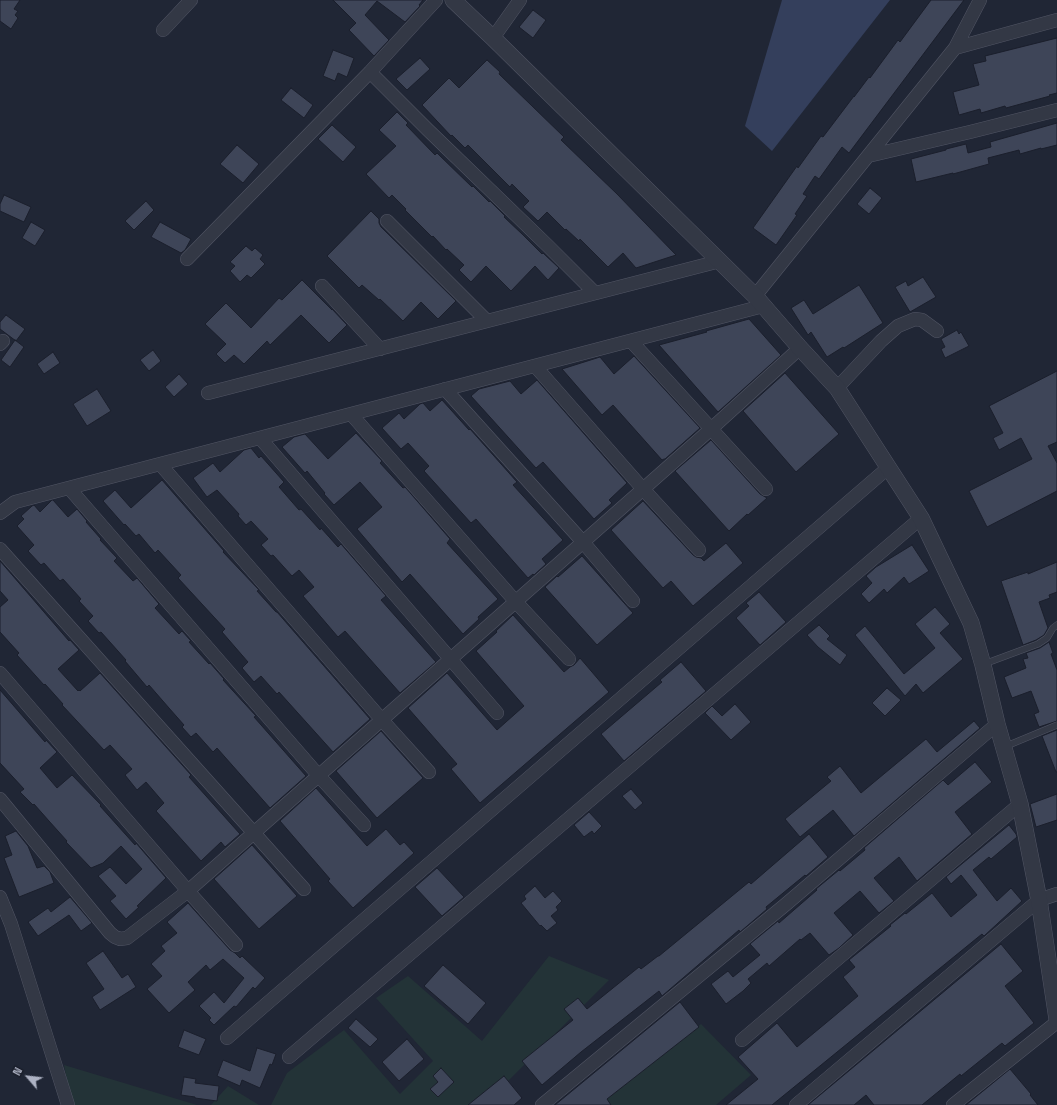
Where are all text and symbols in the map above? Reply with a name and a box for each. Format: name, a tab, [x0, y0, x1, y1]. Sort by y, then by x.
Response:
north arrow	[8, 1057, 48, 1097]
text: N	[9, 1065, 25, 1078]

